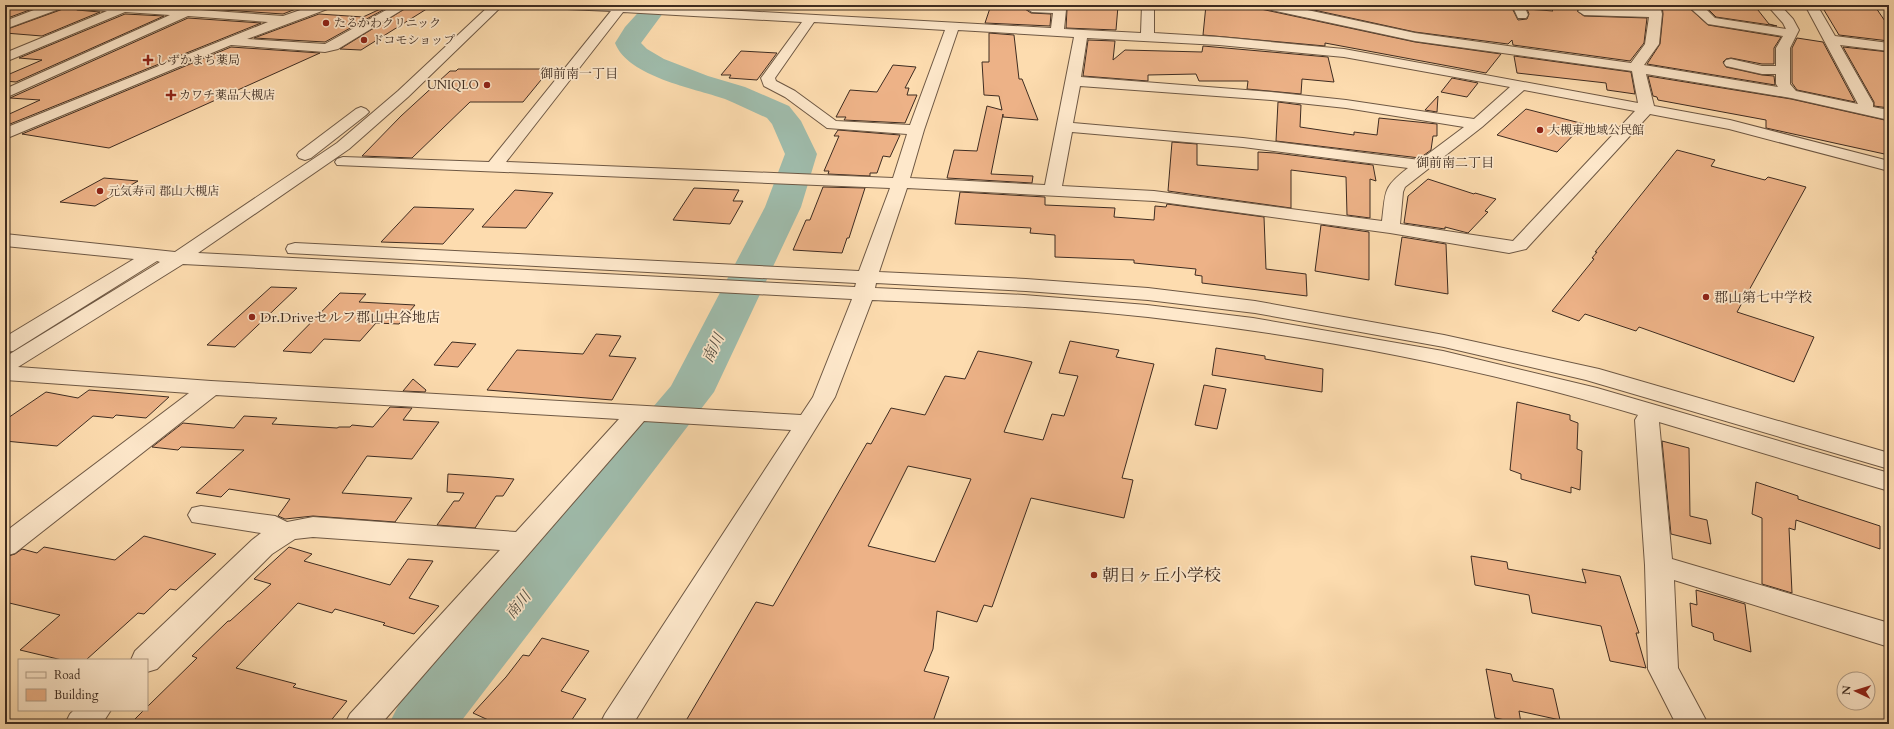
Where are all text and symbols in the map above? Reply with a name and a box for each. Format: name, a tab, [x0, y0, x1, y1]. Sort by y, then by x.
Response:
place label: たるかわクリニック	[334, 15, 441, 31]
marker: たるかわクリニック	[321, 18, 331, 28]
place label: ドコモショップ	[372, 32, 455, 48]
marker: ドコモショップ	[359, 35, 369, 45]
place label: しずかまち薬局	[156, 52, 240, 68]
marker: しずかまち薬局	[143, 55, 153, 65]
district label: 御前南一丁目	[540, 65, 618, 83]
place label: UNIQLO	[427, 77, 479, 93]
marker: UNIQLO	[482, 80, 492, 90]
place label: カワチ薬品大槻店	[179, 87, 275, 103]
marker: カワチ薬品大槻店	[166, 90, 176, 100]
place label: 大槻東地域公民館	[1548, 122, 1644, 138]
marker: 大槻東地域公民館	[1535, 125, 1545, 135]
district label: 御前南二丁目	[1416, 154, 1494, 172]
place label: 元気寿司 郡山大槻店	[108, 183, 219, 199]
marker: 元気寿司 郡山大槻店	[95, 186, 105, 196]
place label: 郡山第七中学校	[1714, 288, 1812, 307]
marker: 郡山第七中学校	[1701, 292, 1711, 302]
place label: Dr.Driveセルフ郡山中谷地店	[260, 308, 440, 327]
marker: Dr.Driveセルフ郡山中谷地店	[247, 312, 257, 322]
water label: 南川	[697, 328, 729, 366]
place label: 朝日ヶ丘小学校	[1102, 564, 1221, 587]
marker: 朝日ヶ丘小学校	[1089, 570, 1099, 580]
water label: 南川	[501, 586, 536, 623]
legend	[18, 659, 148, 711]
text: Road	[54, 667, 81, 683]
north arrow	[1836, 671, 1876, 711]
text: N	[1839, 685, 1854, 696]
text: Building	[54, 687, 99, 703]

